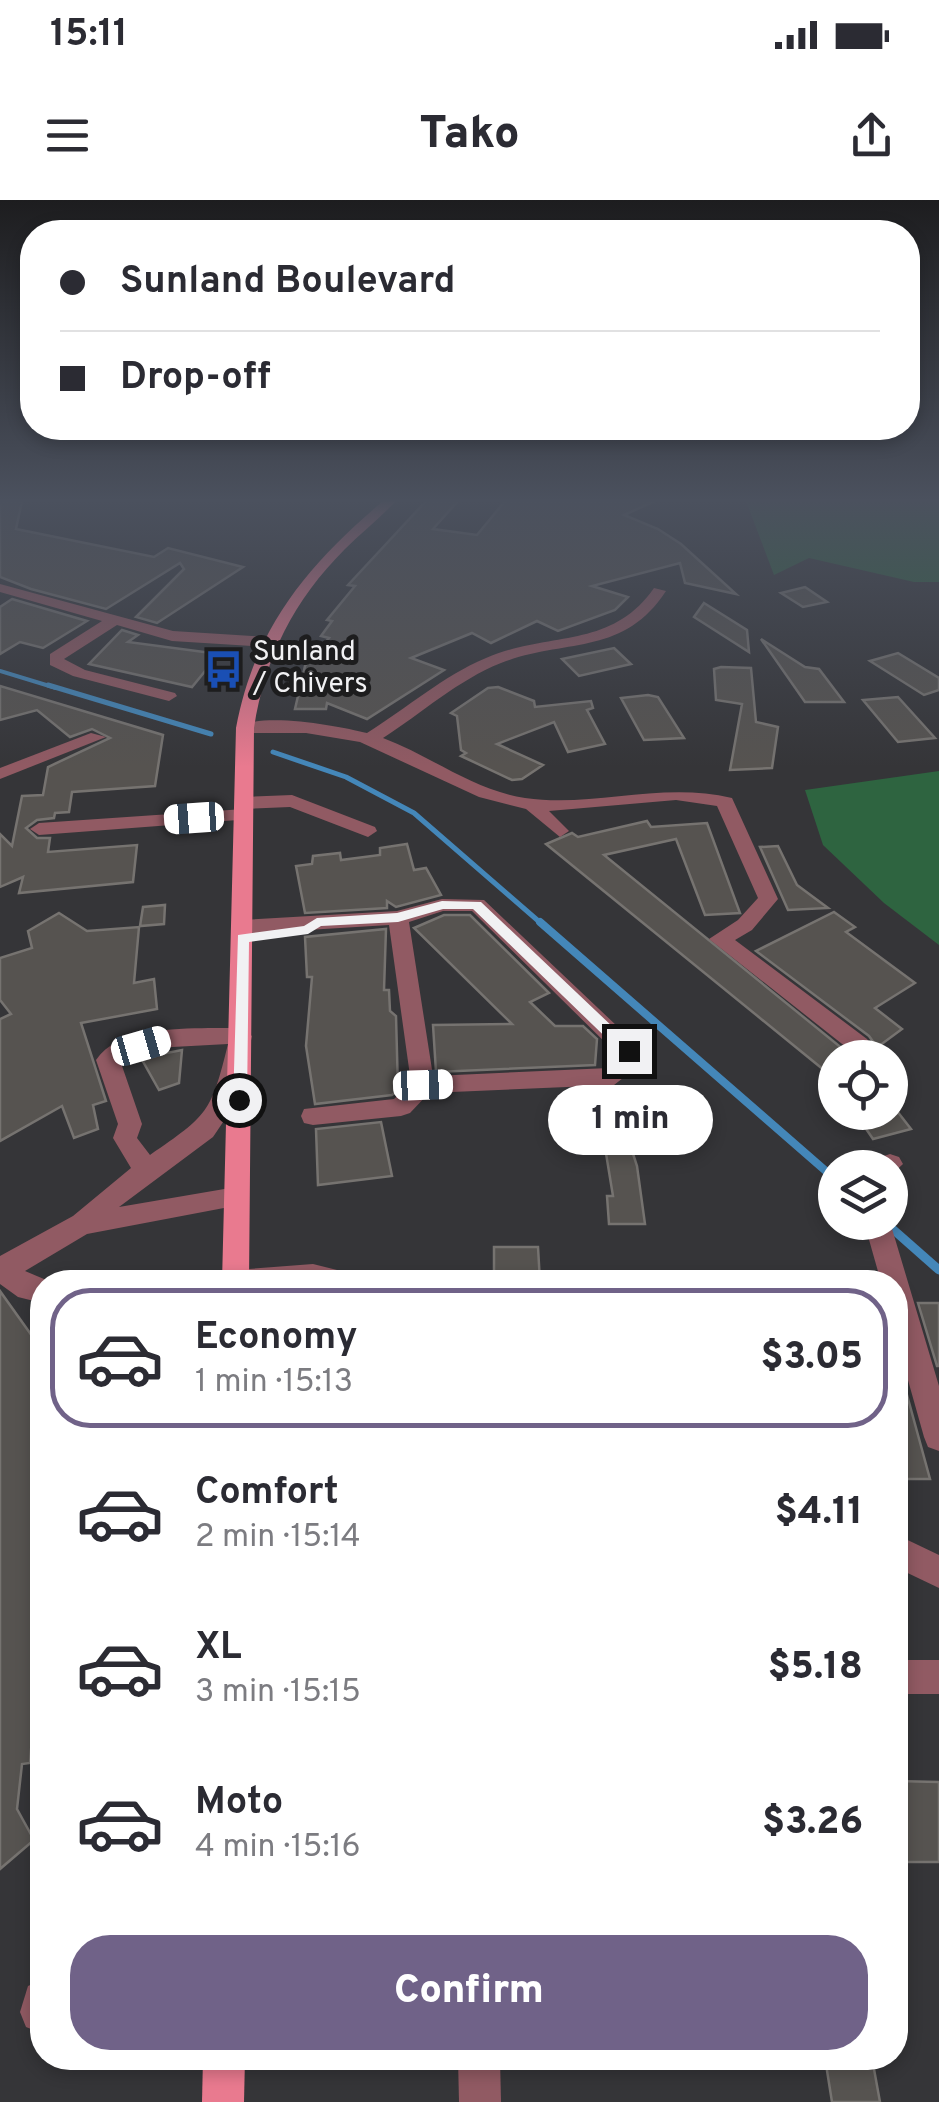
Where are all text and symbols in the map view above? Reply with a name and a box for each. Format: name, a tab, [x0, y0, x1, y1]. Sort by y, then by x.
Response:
text: 15:11	[50, 11, 128, 60]
text: Tako	[419, 107, 520, 164]
icon: menu	[40, 108, 95, 163]
icon: share	[844, 108, 899, 163]
text: Sunland Boulevard	[120, 258, 455, 307]
text: Drop-off	[120, 354, 271, 403]
place label: Sunland / Chivers	[252, 635, 368, 703]
bus stop icon: Sunland / Chivers	[202, 648, 244, 690]
car	[163, 801, 225, 835]
car	[108, 1023, 174, 1069]
route end	[607, 1029, 652, 1074]
map controls	[818, 1040, 908, 1240]
button: locate	[818, 1040, 908, 1130]
car	[392, 1069, 454, 1101]
route start	[217, 1078, 262, 1123]
callout: 1 min	[546, 1086, 712, 1156]
text: 1 min	[591, 1100, 670, 1140]
button: layers	[818, 1150, 908, 1240]
icon: car	[75, 1313, 165, 1403]
text: Economy	[195, 1314, 357, 1363]
text: $3.05	[760, 1334, 863, 1383]
text: 1 min · 15:13	[195, 1363, 353, 1403]
icon: car	[75, 1468, 165, 1558]
text: Comfort	[195, 1469, 339, 1518]
text: $4.11	[775, 1489, 863, 1538]
text: 2 min · 15:14	[195, 1518, 361, 1558]
icon: car	[75, 1623, 165, 1713]
text: XL	[195, 1624, 242, 1673]
text: $5.18	[768, 1644, 863, 1693]
text: 3 min · 15:15	[195, 1673, 361, 1713]
icon: car	[75, 1778, 165, 1868]
text: Moto	[195, 1779, 283, 1828]
text: $3.26	[762, 1799, 863, 1848]
text: 4 min · 15:16	[195, 1828, 361, 1868]
button: Confirm	[70, 1935, 868, 2050]

